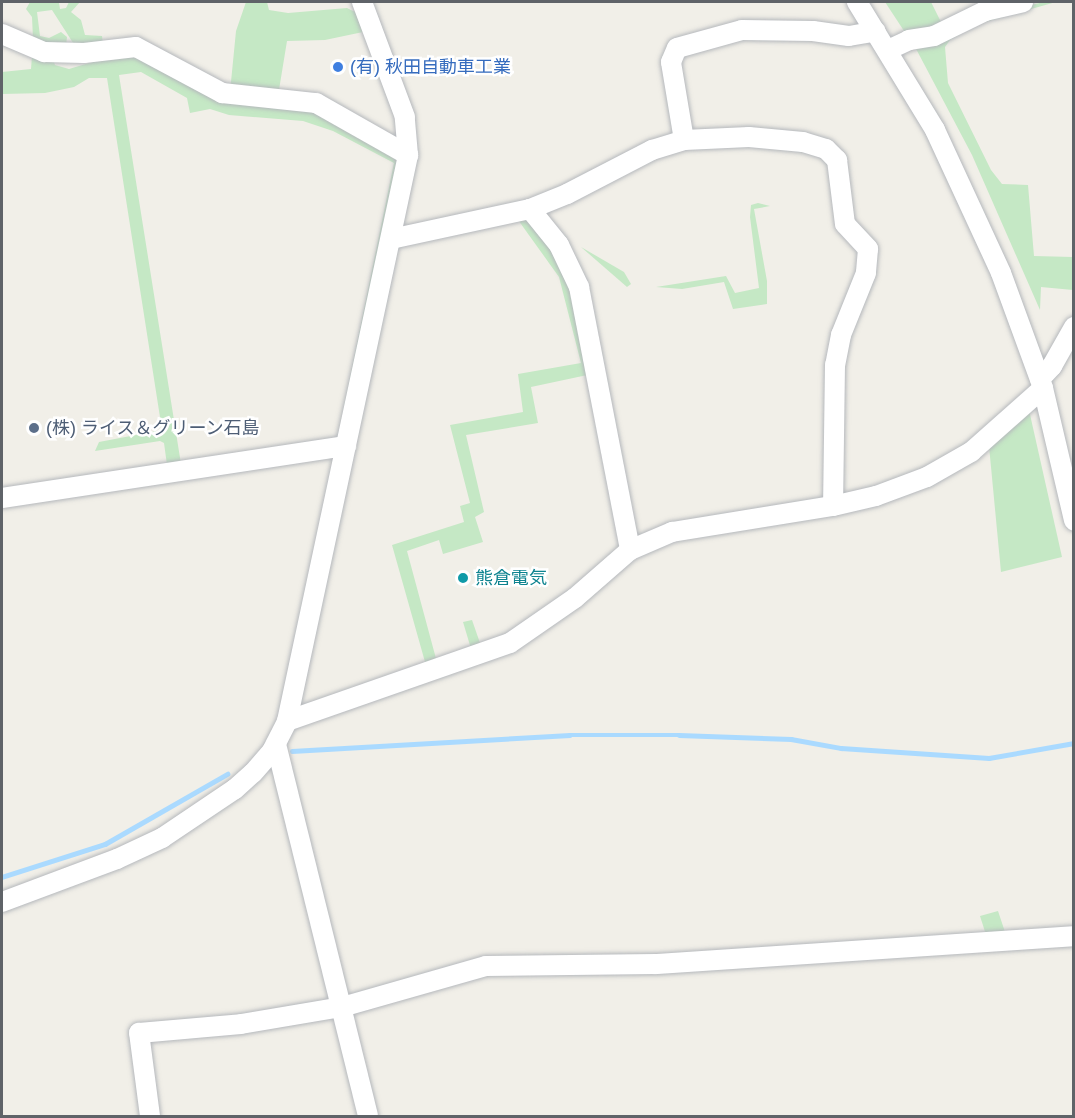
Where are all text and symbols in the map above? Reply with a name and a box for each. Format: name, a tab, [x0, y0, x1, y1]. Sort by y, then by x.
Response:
place label: (有) 秋田自動車工業	[350, 56, 511, 78]
marker: (有) 秋田自動車工業	[331, 60, 345, 74]
place label: (株) ライス＆グリーン石島	[46, 417, 261, 439]
marker: (株) ライス＆グリーン石島	[27, 421, 41, 435]
place label: 熊倉電気	[475, 567, 547, 589]
marker: 熊倉電気	[456, 571, 470, 585]

